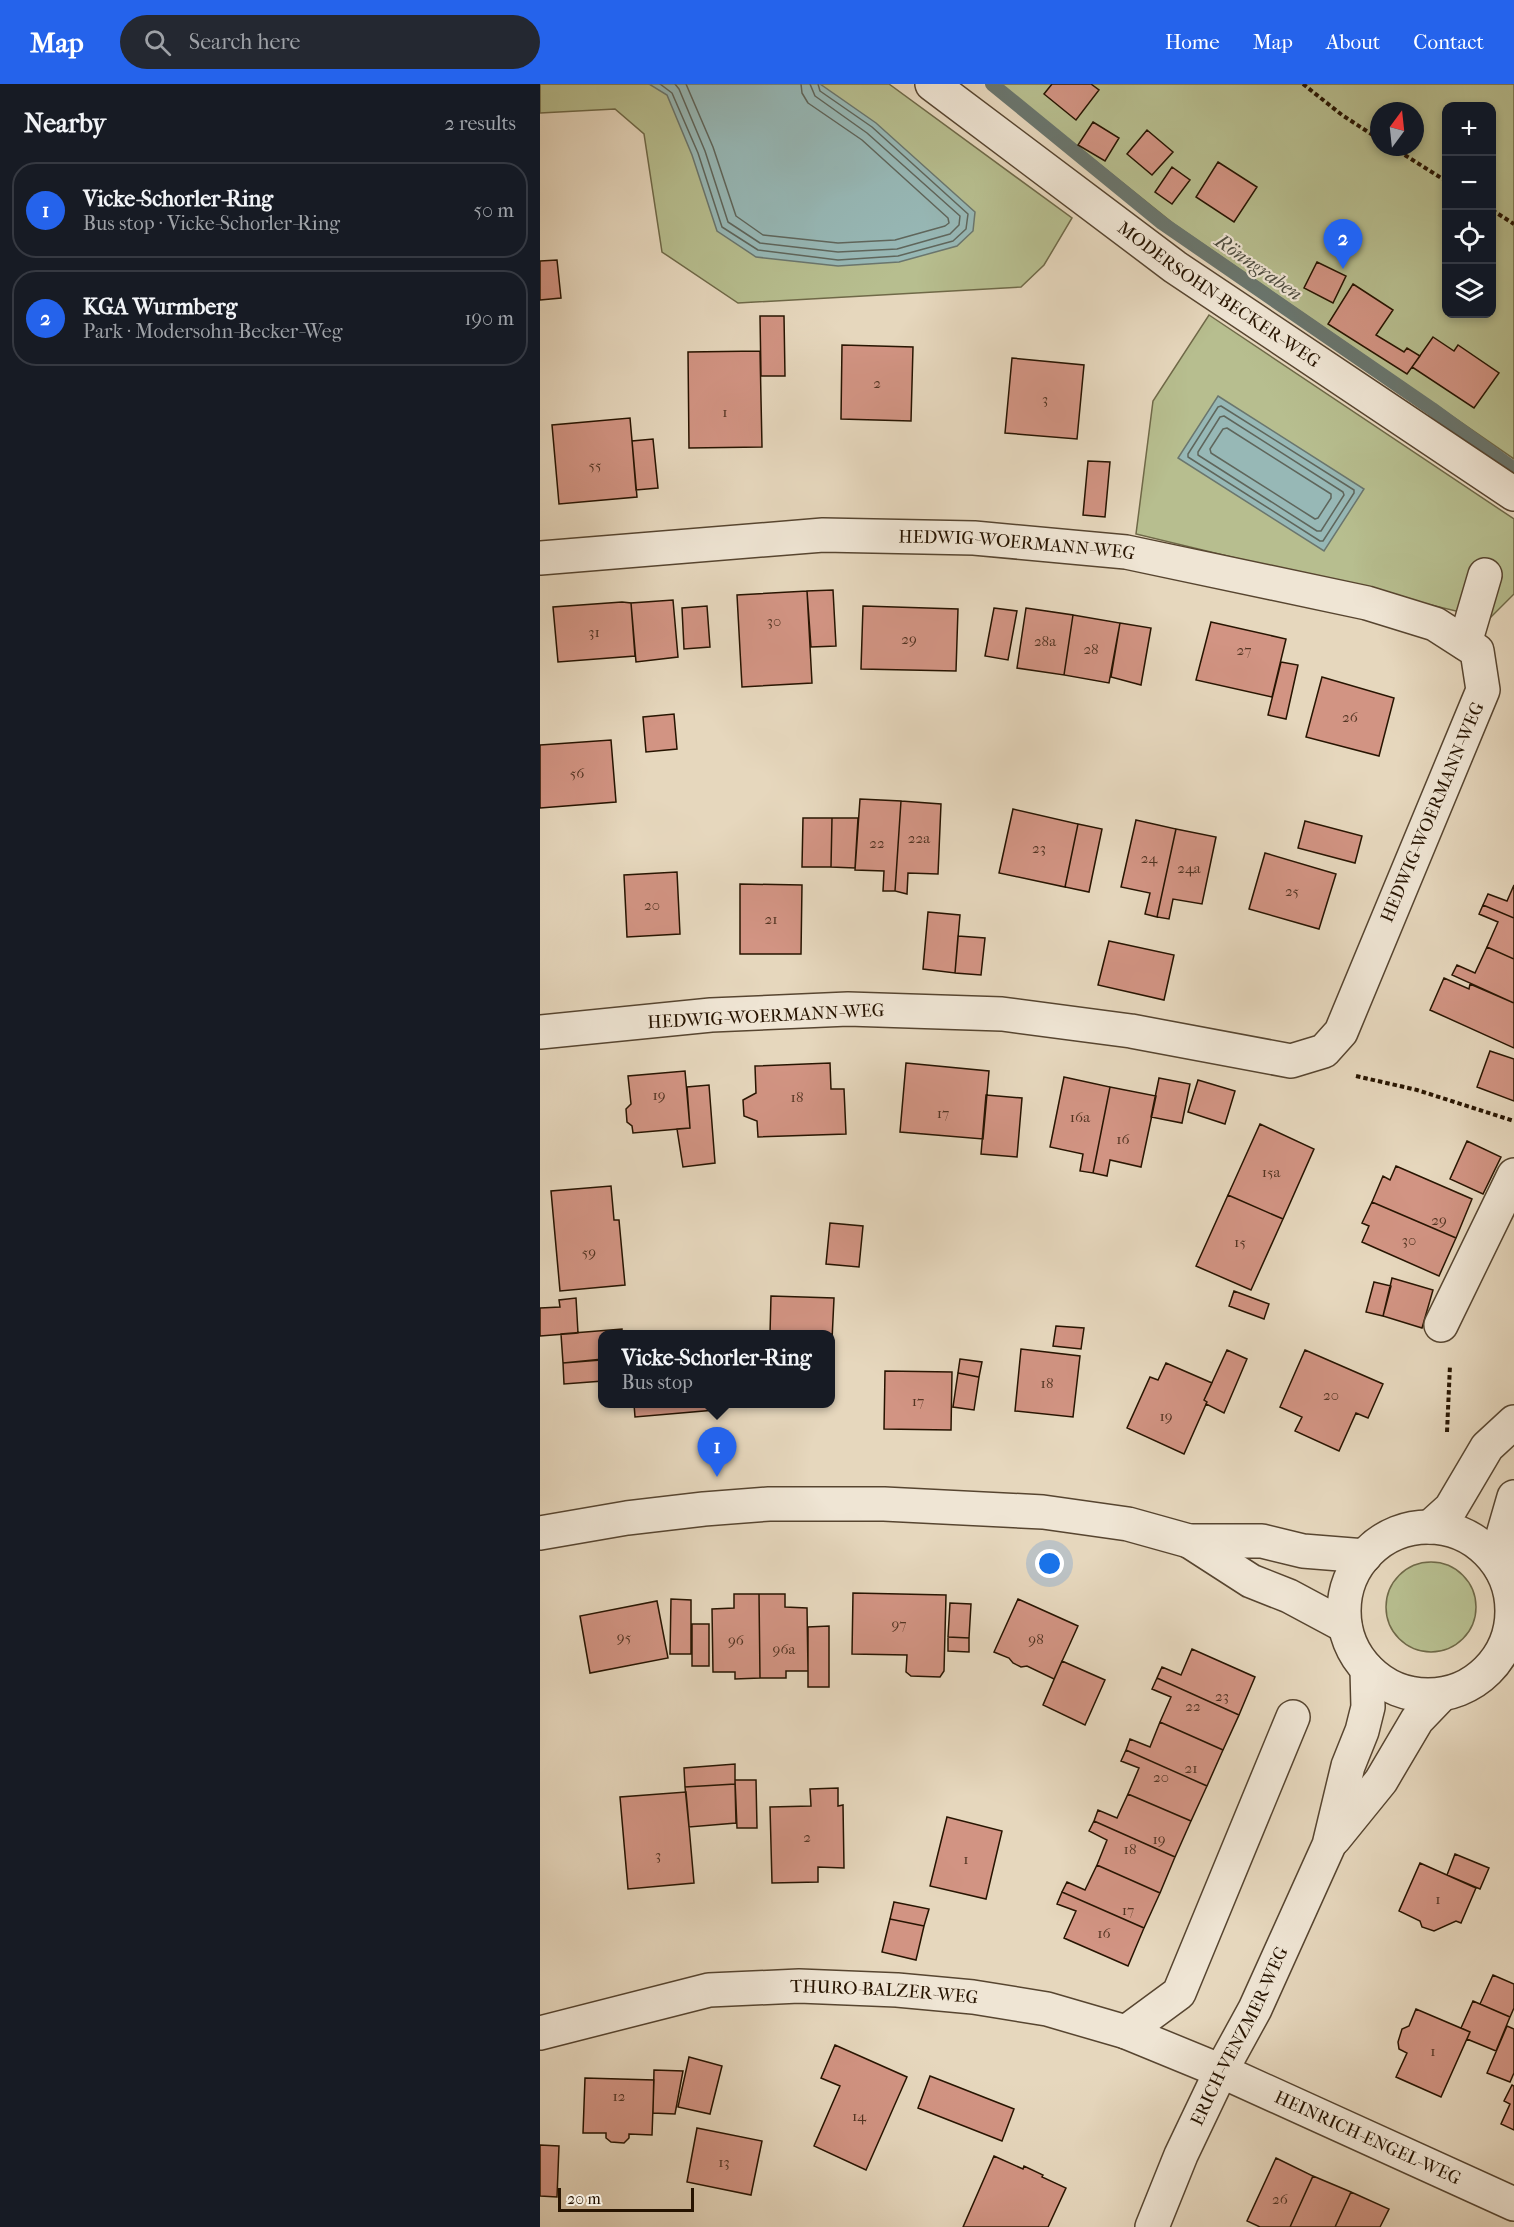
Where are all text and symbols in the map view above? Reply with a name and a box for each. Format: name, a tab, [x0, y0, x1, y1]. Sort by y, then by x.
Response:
search box	[120, 15, 540, 69]
text: Map	[30, 26, 84, 59]
icon: search	[141, 26, 174, 59]
text: Search here	[189, 29, 300, 55]
text: Home	[1165, 30, 1220, 54]
text: Map	[1253, 30, 1293, 54]
text: About	[1326, 30, 1380, 54]
text: Contact	[1413, 30, 1484, 54]
north arrow	[1370, 102, 1424, 156]
map controls	[1442, 102, 1496, 318]
button: +	[1442, 102, 1496, 156]
text: Nearby	[24, 108, 106, 139]
text: 2 results	[445, 112, 516, 135]
button: −	[1442, 156, 1496, 210]
text: Vicke-Schorler-Ring	[83, 186, 273, 212]
text: 1	[42, 199, 49, 222]
text: 50 m	[473, 199, 514, 222]
button: locate	[1442, 210, 1496, 264]
text: Bus stop · Vicke-Schorler-Ring	[83, 212, 340, 235]
street label: MODERSOHN-BECKER-WEG	[1113, 217, 1324, 372]
pin: 2	[1324, 220, 1362, 269]
water label: Rönngraben	[1209, 228, 1306, 306]
button: layers	[1442, 264, 1496, 318]
text: KGA Wurmberg	[83, 294, 237, 320]
text: 2	[40, 307, 51, 330]
text: 190 m	[464, 307, 514, 330]
text: Park · Modersohn-Becker-Weg	[83, 320, 342, 343]
house number: 2	[873, 374, 881, 392]
house number: 3	[1042, 390, 1048, 408]
house number: 1	[722, 403, 728, 421]
house number: 55	[589, 456, 601, 474]
street label: HEDWIG-WOERMANN-WEG	[898, 526, 1137, 565]
house number: 30	[767, 612, 781, 630]
house number: 31	[588, 623, 600, 641]
house number: 29	[901, 630, 917, 648]
house number: 28a	[1034, 632, 1057, 650]
house number: 28	[1083, 640, 1099, 658]
house number: 27	[1237, 641, 1251, 659]
street label: HEDWIG-WOERMANN-WEG	[1376, 699, 1489, 925]
house number: 26	[1342, 708, 1359, 726]
house number: 56	[570, 764, 585, 782]
house number: 22a	[908, 829, 931, 847]
house number: 22	[869, 834, 885, 852]
house number: 23	[1032, 839, 1046, 857]
house number: 24	[1141, 849, 1158, 867]
house number: 24a	[1177, 859, 1202, 877]
house number: 25	[1285, 882, 1299, 900]
house number: 20	[644, 896, 660, 914]
house number: 21	[764, 910, 778, 928]
street label: HEDWIG-WOERMANN-WEG	[647, 1000, 885, 1033]
house number: 19	[652, 1086, 666, 1104]
house number: 18	[791, 1088, 803, 1106]
house number: 17	[937, 1104, 949, 1122]
house number: 16a	[1070, 1108, 1091, 1126]
house number: 16	[1116, 1130, 1131, 1148]
house number: 15a	[1262, 1163, 1281, 1181]
house number: 29	[1431, 1211, 1447, 1229]
house number: 30	[1402, 1231, 1416, 1249]
house number: 15	[1234, 1233, 1246, 1251]
house number: 59	[582, 1243, 596, 1261]
popup	[598, 1330, 835, 1408]
text: Vicke-Schorler-Ring	[621, 1345, 812, 1371]
text: Bus stop	[621, 1371, 693, 1394]
house number: 18	[1041, 1374, 1053, 1392]
house number: 20	[1323, 1386, 1339, 1404]
house number: 17	[912, 1392, 924, 1410]
house number: 19	[1159, 1407, 1173, 1425]
pin: 1	[698, 1428, 736, 1477]
your location	[1035, 1549, 1064, 1578]
house number: 97	[891, 1615, 907, 1633]
house number: 95	[617, 1628, 631, 1646]
house number: 98	[1028, 1630, 1044, 1648]
house number: 96	[728, 1631, 745, 1649]
house number: 96a	[773, 1640, 797, 1658]
house number: 23	[1215, 1687, 1229, 1705]
house number: 22	[1185, 1697, 1201, 1715]
house number: 21	[1184, 1759, 1198, 1777]
house number: 20	[1153, 1768, 1169, 1786]
house number: 2	[803, 1828, 811, 1846]
house number: 19	[1152, 1830, 1166, 1848]
house number: 18	[1124, 1840, 1136, 1858]
house number: 3	[655, 1846, 661, 1864]
house number: 1	[963, 1850, 969, 1868]
house number: 1	[1435, 1890, 1441, 1908]
house number: 17	[1122, 1901, 1134, 1919]
house number: 16	[1097, 1924, 1112, 1942]
street label: ERICH-VENZMER-WEG	[1186, 1943, 1293, 2129]
street label: THURO-BALZER-WEG	[790, 1976, 979, 2008]
house number: 1	[1430, 2042, 1436, 2060]
house number: 12	[612, 2087, 626, 2105]
street label: HEINRICH-ENGEL-WEG	[1271, 2087, 1464, 2189]
house number: 14	[852, 2107, 867, 2125]
house number: 13	[718, 2153, 730, 2171]
scale bar	[558, 2185, 694, 2212]
text: 20 m	[567, 2189, 601, 2208]
house number: 26	[1272, 2190, 1289, 2208]

